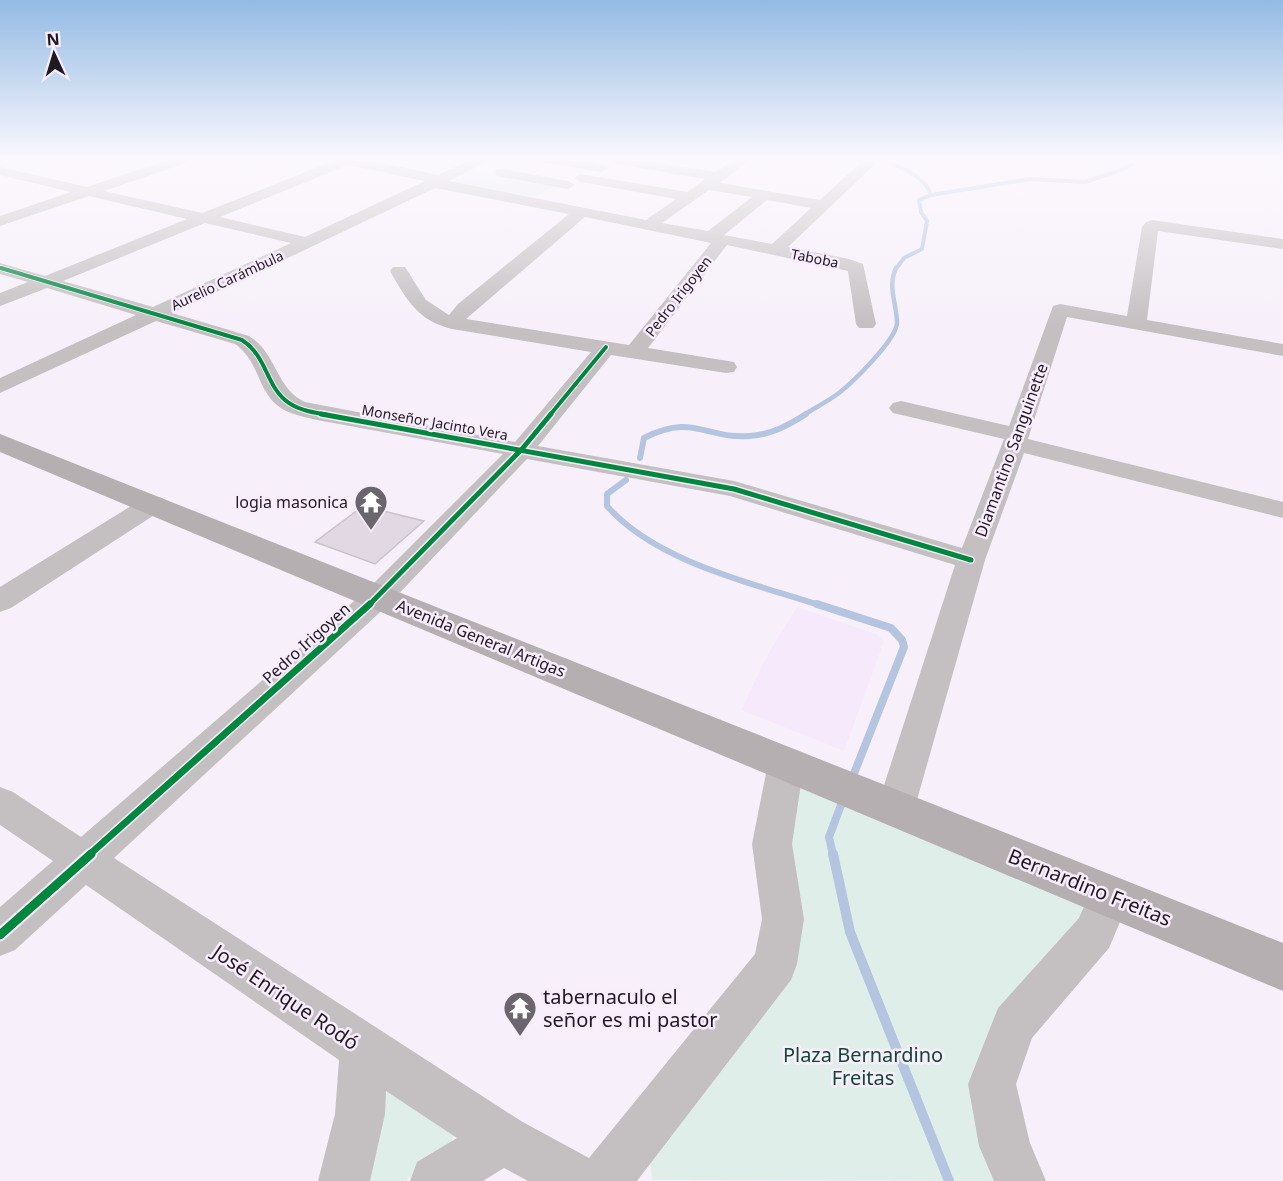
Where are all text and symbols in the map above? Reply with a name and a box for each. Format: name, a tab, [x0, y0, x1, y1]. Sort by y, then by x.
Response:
north arrow	[24, 24, 84, 84]
text: N	[46, 28, 60, 50]
street label: Taboba	[790, 244, 840, 272]
street label: Aurelio Carámbula	[168, 246, 286, 314]
street label: Pedro Irigoyen	[641, 252, 715, 340]
street label: Diamantino Sanguinette	[969, 360, 1053, 540]
street label: Monseñor Jacinto Vera	[360, 400, 510, 444]
temple icon: logia masonica	[353, 484, 389, 531]
place label: logia masonica	[235, 491, 348, 513]
street label: Avenida General Artigas	[393, 594, 569, 682]
street label: Pedro Irigoyen	[257, 598, 355, 688]
street label: Bernardino Freitas	[1004, 842, 1176, 932]
street label: José Enrique Rodó	[206, 937, 364, 1056]
place label: tabernaculo el señor es mi pastor	[543, 983, 718, 1033]
temple icon: tabernaculo el señor es mi pastor	[502, 990, 538, 1037]
park label: Plaza Bernardino Freitas	[783, 1041, 943, 1091]

